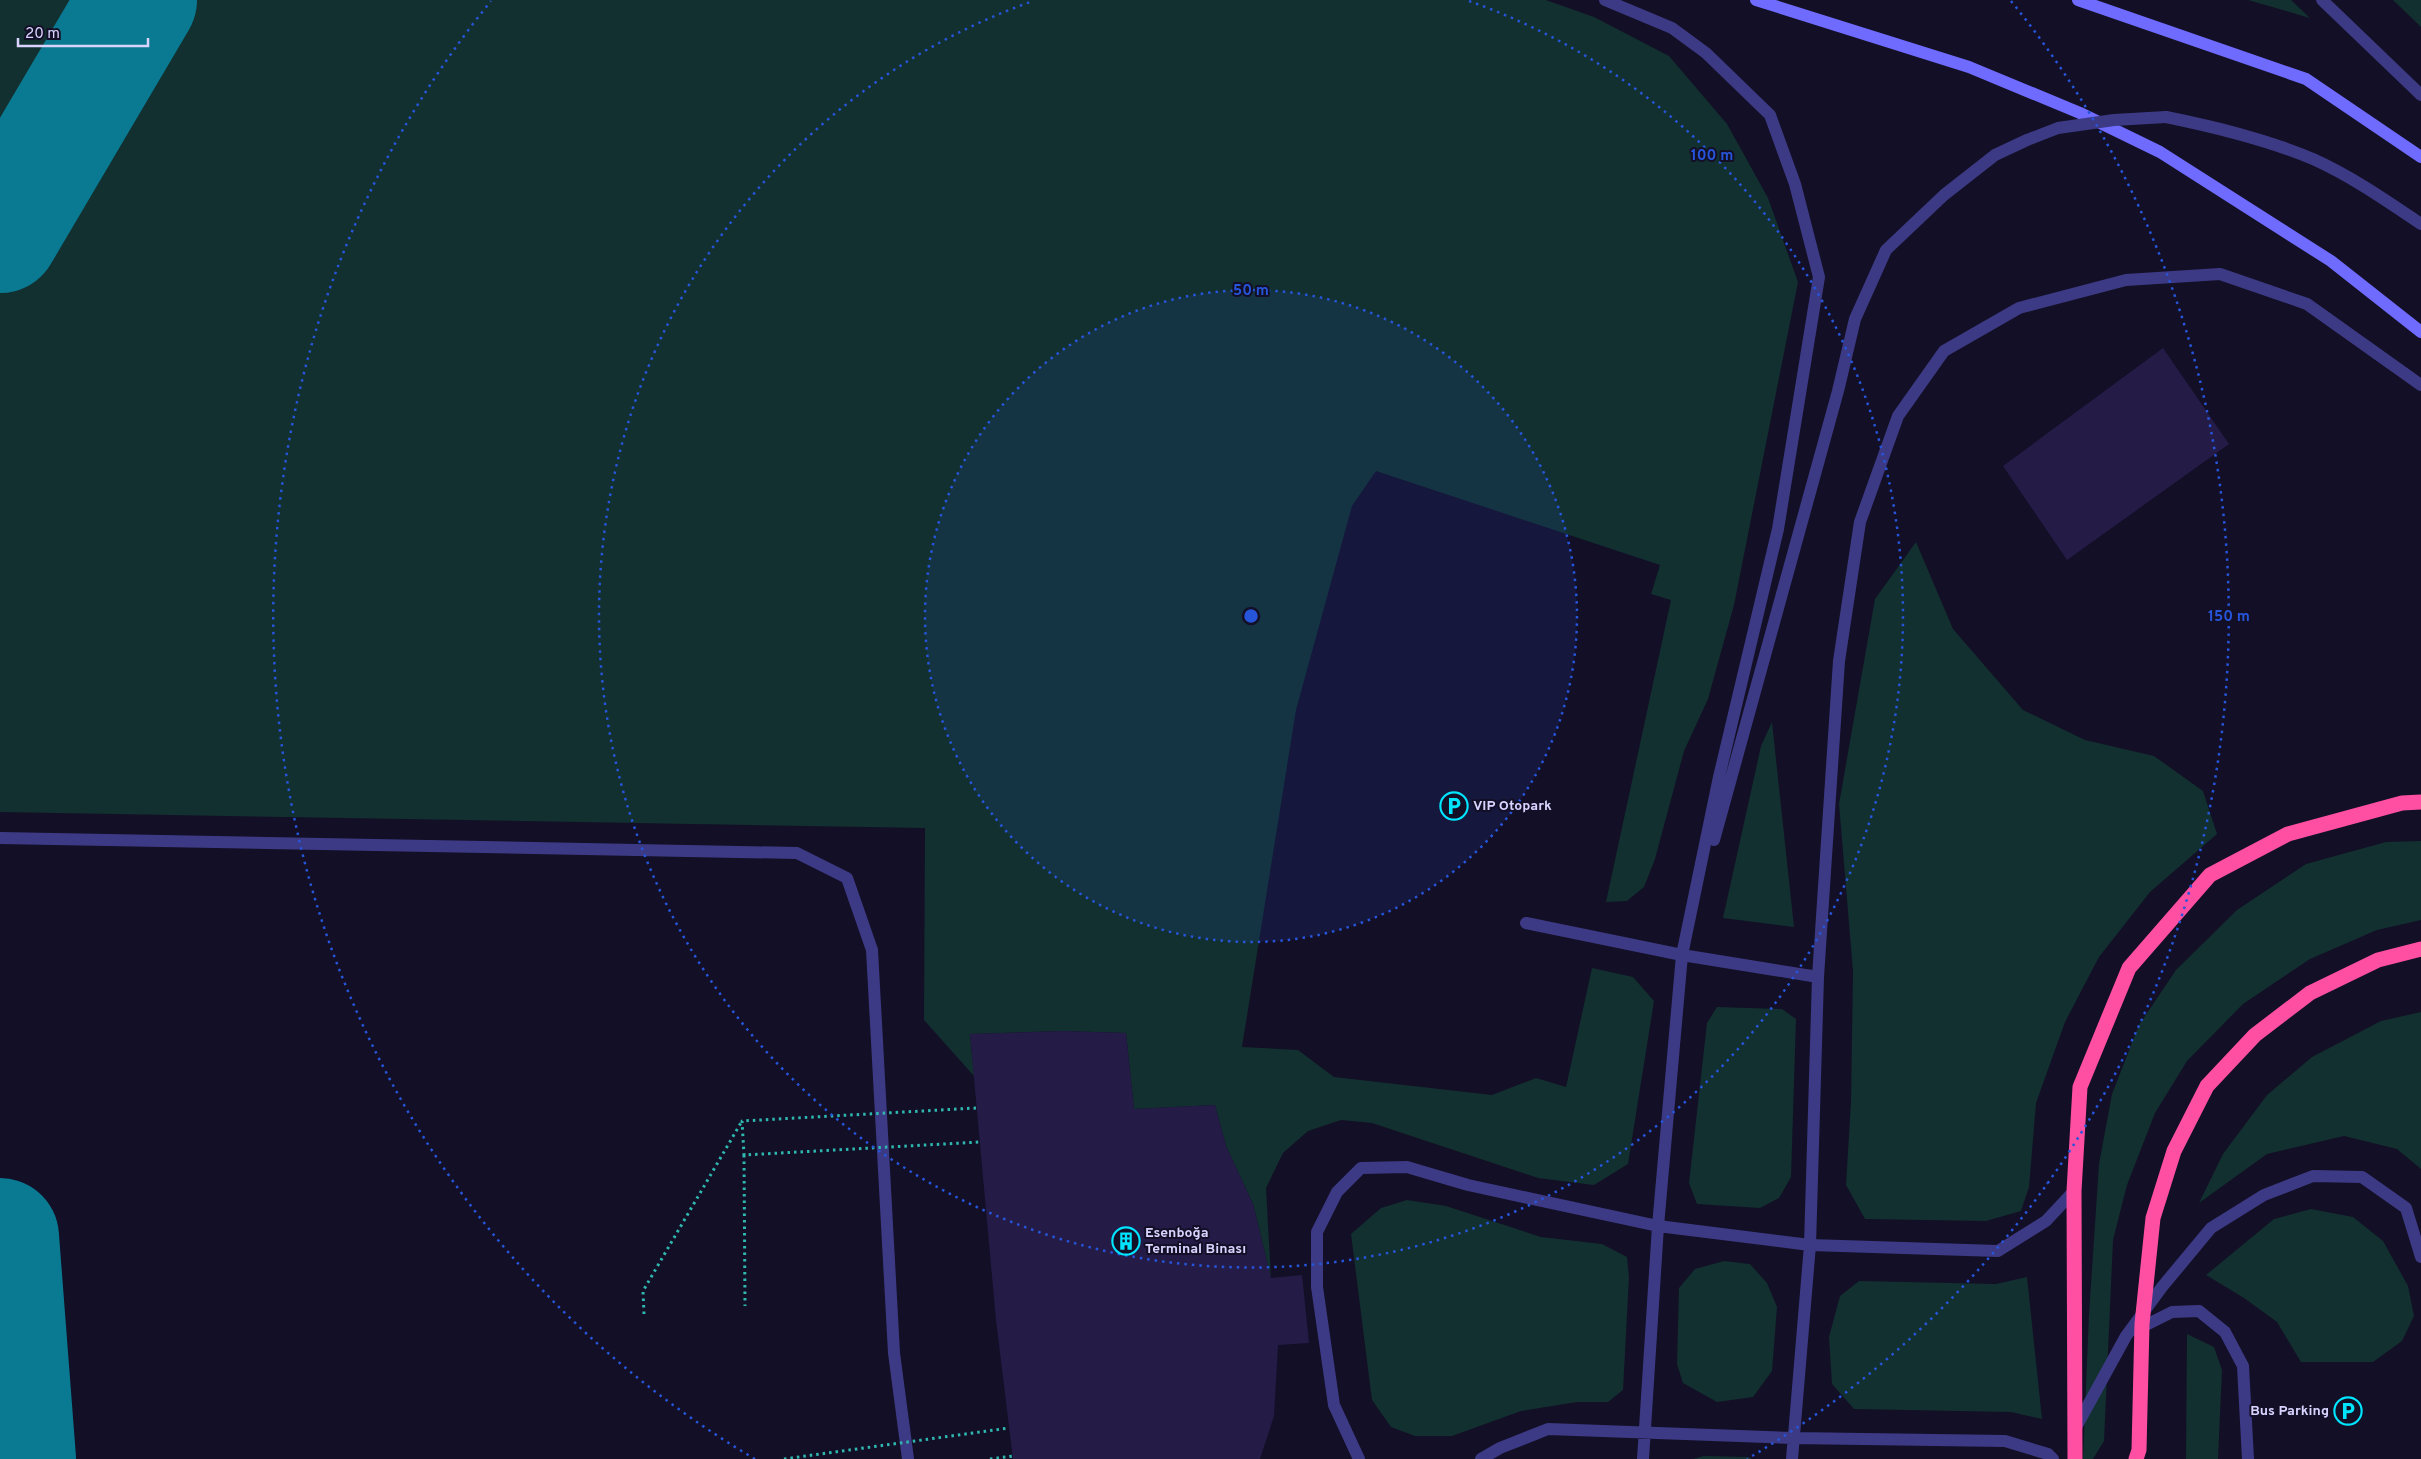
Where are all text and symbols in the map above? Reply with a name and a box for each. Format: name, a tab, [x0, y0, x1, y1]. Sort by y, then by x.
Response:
scale bar	[18, 15, 148, 47]
text: 20 m	[25, 25, 60, 44]
text: 100 m	[1691, 147, 1733, 166]
text: 50 m	[1233, 282, 1269, 301]
centre of rings	[1242, 607, 1260, 625]
text: 150 m	[2208, 608, 2250, 627]
parking icon: VIP Otopark	[1439, 791, 1469, 821]
place label: VIP Otopark	[1473, 798, 1552, 815]
place label: Esenboğa Terminal Binası	[1145, 1225, 1246, 1258]
building icon: Esenboğa Terminal Binası	[1111, 1226, 1141, 1256]
parking icon: Bus Parking	[2333, 1396, 2363, 1426]
place label: Bus Parking	[2250, 1403, 2329, 1420]

